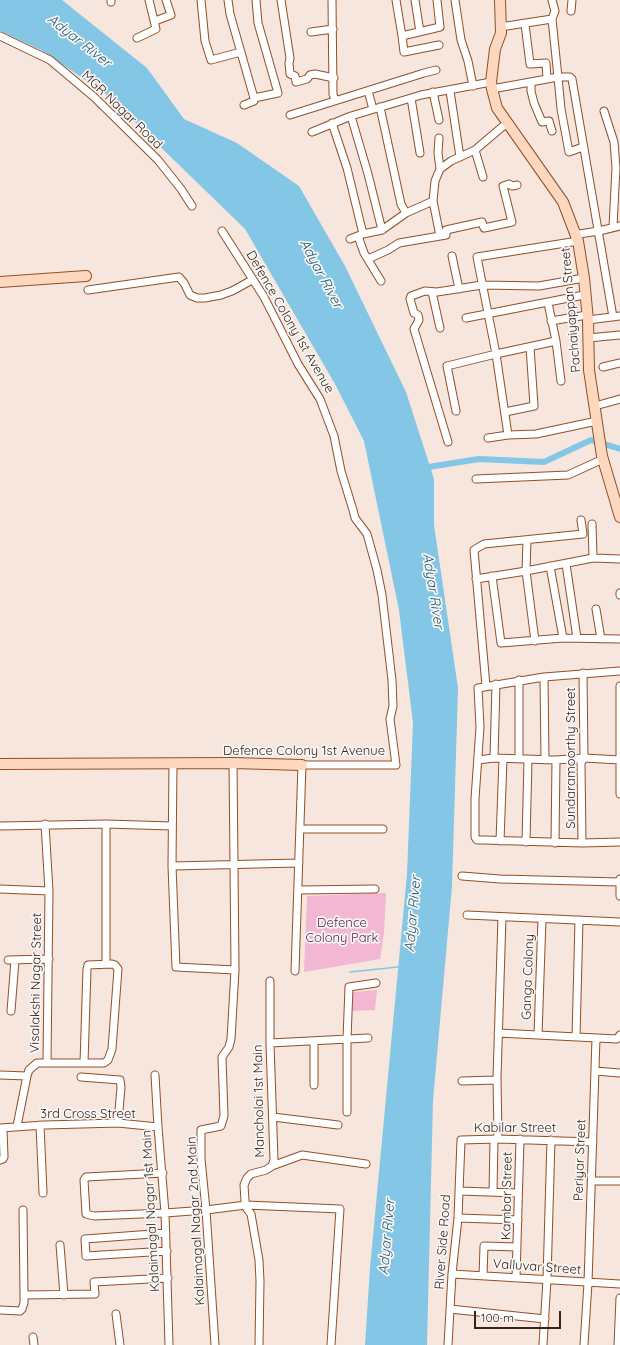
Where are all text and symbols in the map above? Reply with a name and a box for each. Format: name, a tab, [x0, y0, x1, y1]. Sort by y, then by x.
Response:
water label: Adyar River	[44, 11, 114, 71]
street label: MGR Nagar Road	[78, 68, 166, 152]
water label: Adyar River	[296, 236, 346, 312]
street label: Pachaiyappan Street	[558, 247, 584, 373]
street label: Defence Colony 1st Avenue	[243, 248, 337, 396]
water label: Adyar River	[419, 552, 447, 630]
street label: Sundaramoorthy Street	[563, 687, 579, 829]
street label: Defence Colony 1st Avenue	[223, 743, 385, 759]
water label: Adyar River	[401, 875, 425, 953]
street label: Visalakshi Nagar Street	[27, 913, 45, 1053]
park label: Defence Colony Park	[306, 915, 378, 946]
street label: Ganga Colony	[519, 934, 537, 1020]
street label: Mancholai 1st Main	[250, 1044, 268, 1158]
street label: 3rd Cross Street	[40, 1106, 136, 1122]
street label: Periyar Street	[571, 1119, 589, 1201]
street label: Kabilar Street	[474, 1120, 556, 1136]
street label: Kalaimagal Nagar 1st Main	[139, 1130, 163, 1292]
street label: Kalaimagal Nagar 2nd Main	[184, 1136, 208, 1306]
street label: Kambar Street	[498, 1152, 516, 1240]
street label: River Side Road	[432, 1194, 454, 1290]
water label: Adyar River	[375, 1198, 399, 1276]
street label: Valluvar Street	[492, 1256, 582, 1278]
scale bar	[476, 1303, 563, 1329]
text: 100 m	[481, 1310, 514, 1325]

